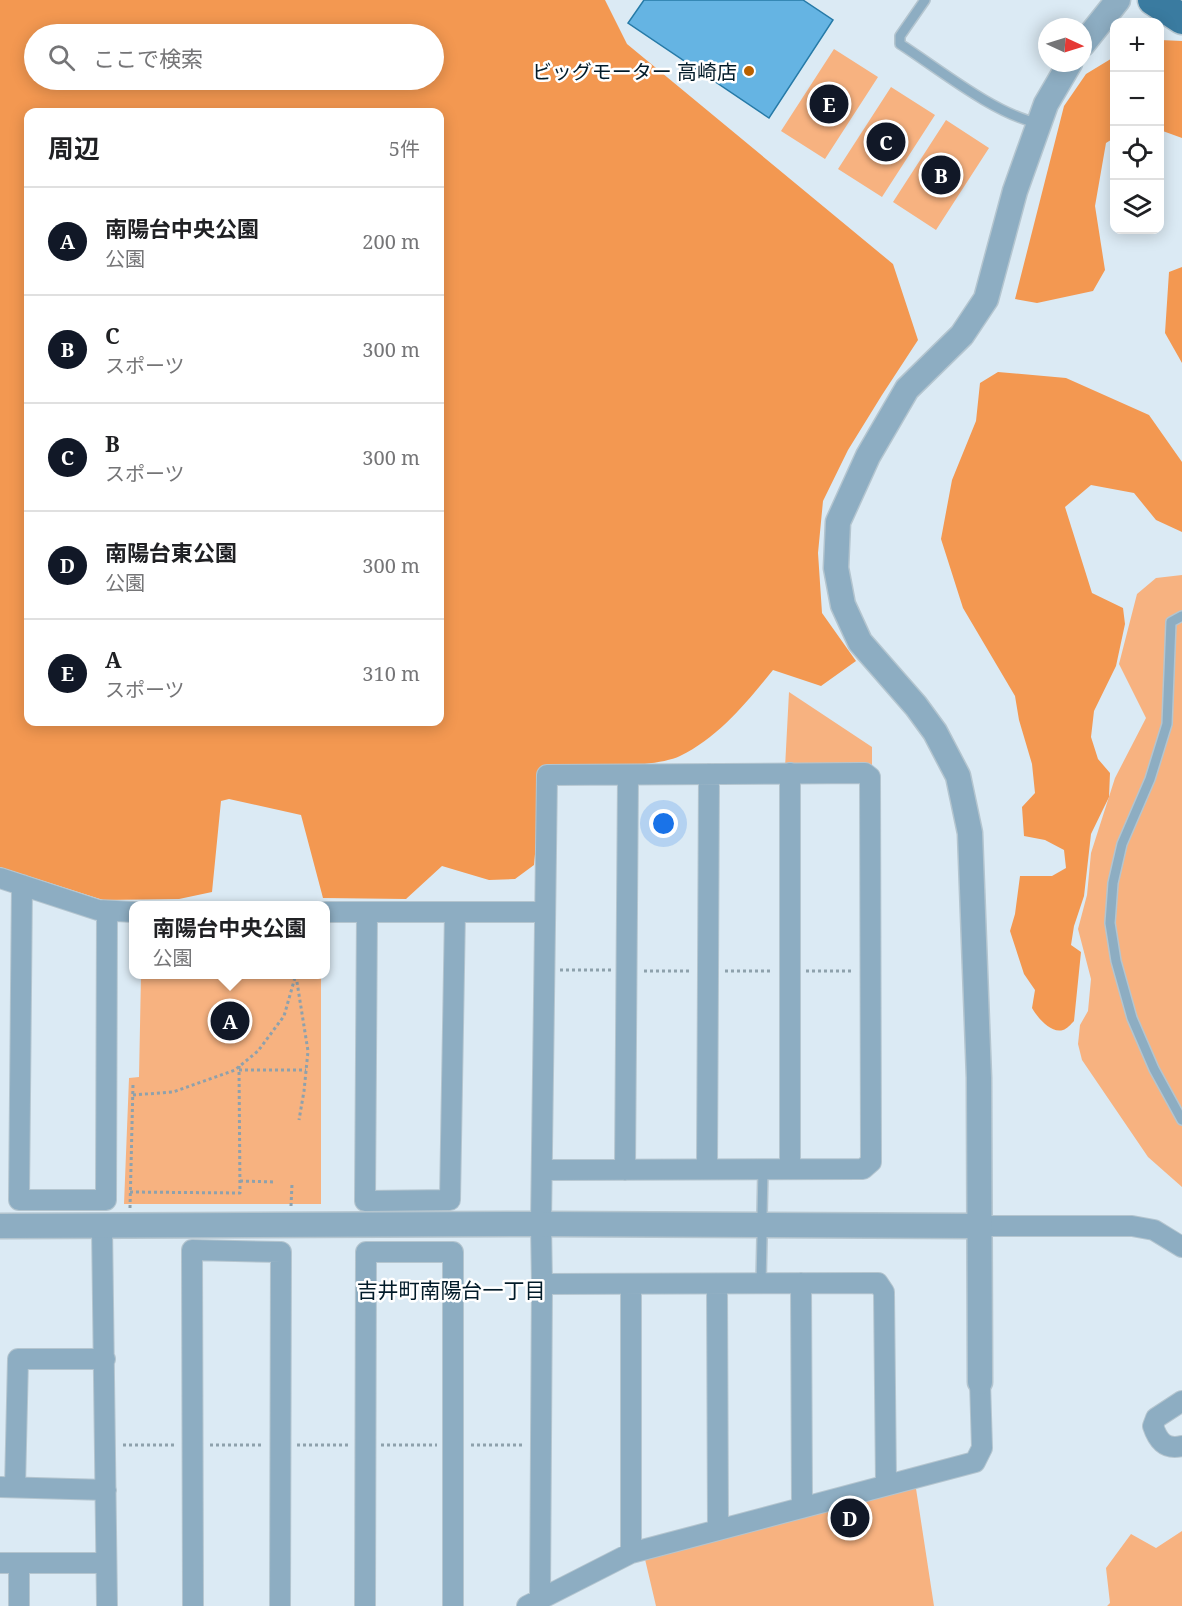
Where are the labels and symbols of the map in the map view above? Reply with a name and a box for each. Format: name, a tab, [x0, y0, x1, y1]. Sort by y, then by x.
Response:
north arrow	[1038, 18, 1092, 72]
place label: ビッグモーター 高崎店	[532, 58, 737, 85]
marker: ビッグモーター 高崎店	[742, 64, 756, 78]
pin: E	[810, 82, 848, 126]
pin: C	[866, 120, 906, 164]
pin: B	[922, 152, 960, 198]
your location	[649, 809, 678, 838]
pin: A	[210, 998, 250, 1044]
district label: 吉井町南陽台一丁目	[357, 1276, 546, 1304]
pin: D	[830, 1496, 870, 1540]

